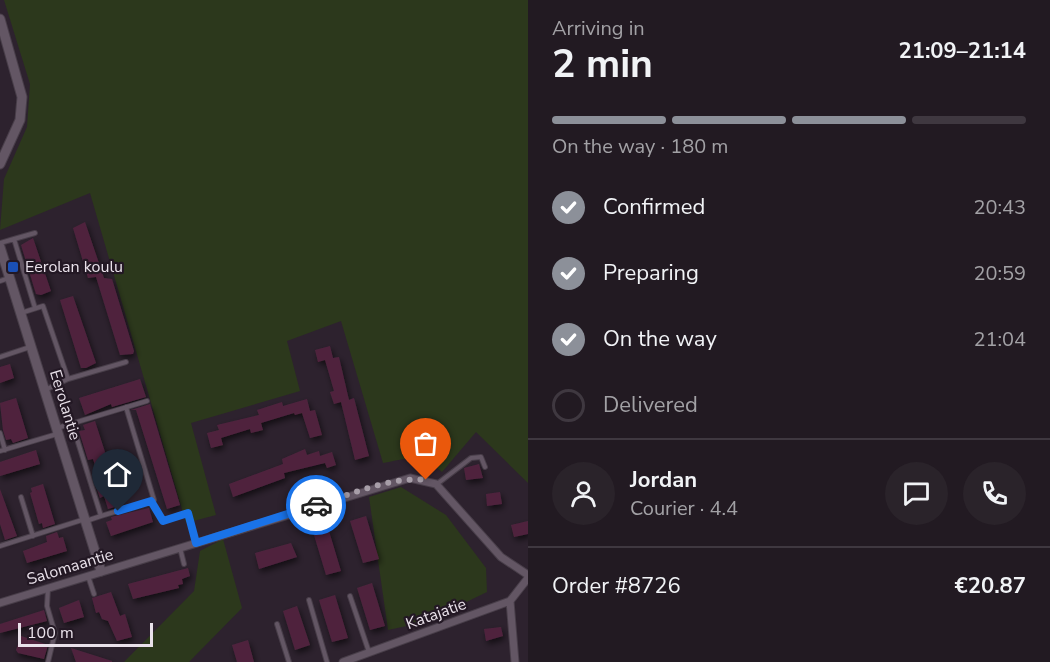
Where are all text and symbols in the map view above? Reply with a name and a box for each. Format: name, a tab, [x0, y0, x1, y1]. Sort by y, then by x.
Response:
text: Arriving in	[552, 15, 645, 42]
text: 21:09–21:14	[898, 36, 1026, 66]
text: 2 min	[552, 38, 653, 91]
text: On the way · 180 m	[552, 133, 728, 160]
icon: check	[552, 191, 585, 224]
text: Confirmed	[603, 192, 705, 222]
text: 20:43	[973, 194, 1026, 221]
place label: Eerolan koulu	[25, 256, 123, 278]
icon: check	[552, 257, 585, 290]
text: Preparing	[603, 258, 699, 288]
marker: Eerolan koulu	[6, 260, 20, 274]
text: 20:59	[973, 260, 1026, 287]
icon: check	[552, 323, 585, 356]
text: On the way	[603, 324, 717, 354]
text: 21:04	[973, 326, 1026, 353]
street label: Eerolantie	[44, 367, 86, 443]
text: Delivered	[603, 390, 698, 420]
pin	[400, 418, 451, 480]
icon: bag	[409, 427, 442, 460]
pin	[92, 449, 143, 511]
icon: home	[101, 458, 134, 491]
button: person	[552, 462, 615, 525]
button: chat	[885, 462, 948, 525]
button: phone	[963, 462, 1026, 525]
text: Jordan	[630, 465, 697, 495]
courier	[286, 475, 346, 535]
icon: car	[300, 489, 333, 522]
text: Courier · 4.4	[630, 495, 738, 522]
street label: Salomaantie	[24, 543, 116, 591]
text: Order #8726	[552, 571, 681, 601]
text: €20.87	[955, 571, 1026, 601]
street label: Katajatie	[403, 593, 469, 635]
scale bar	[18, 620, 153, 648]
text: 100 m	[27, 622, 74, 644]

